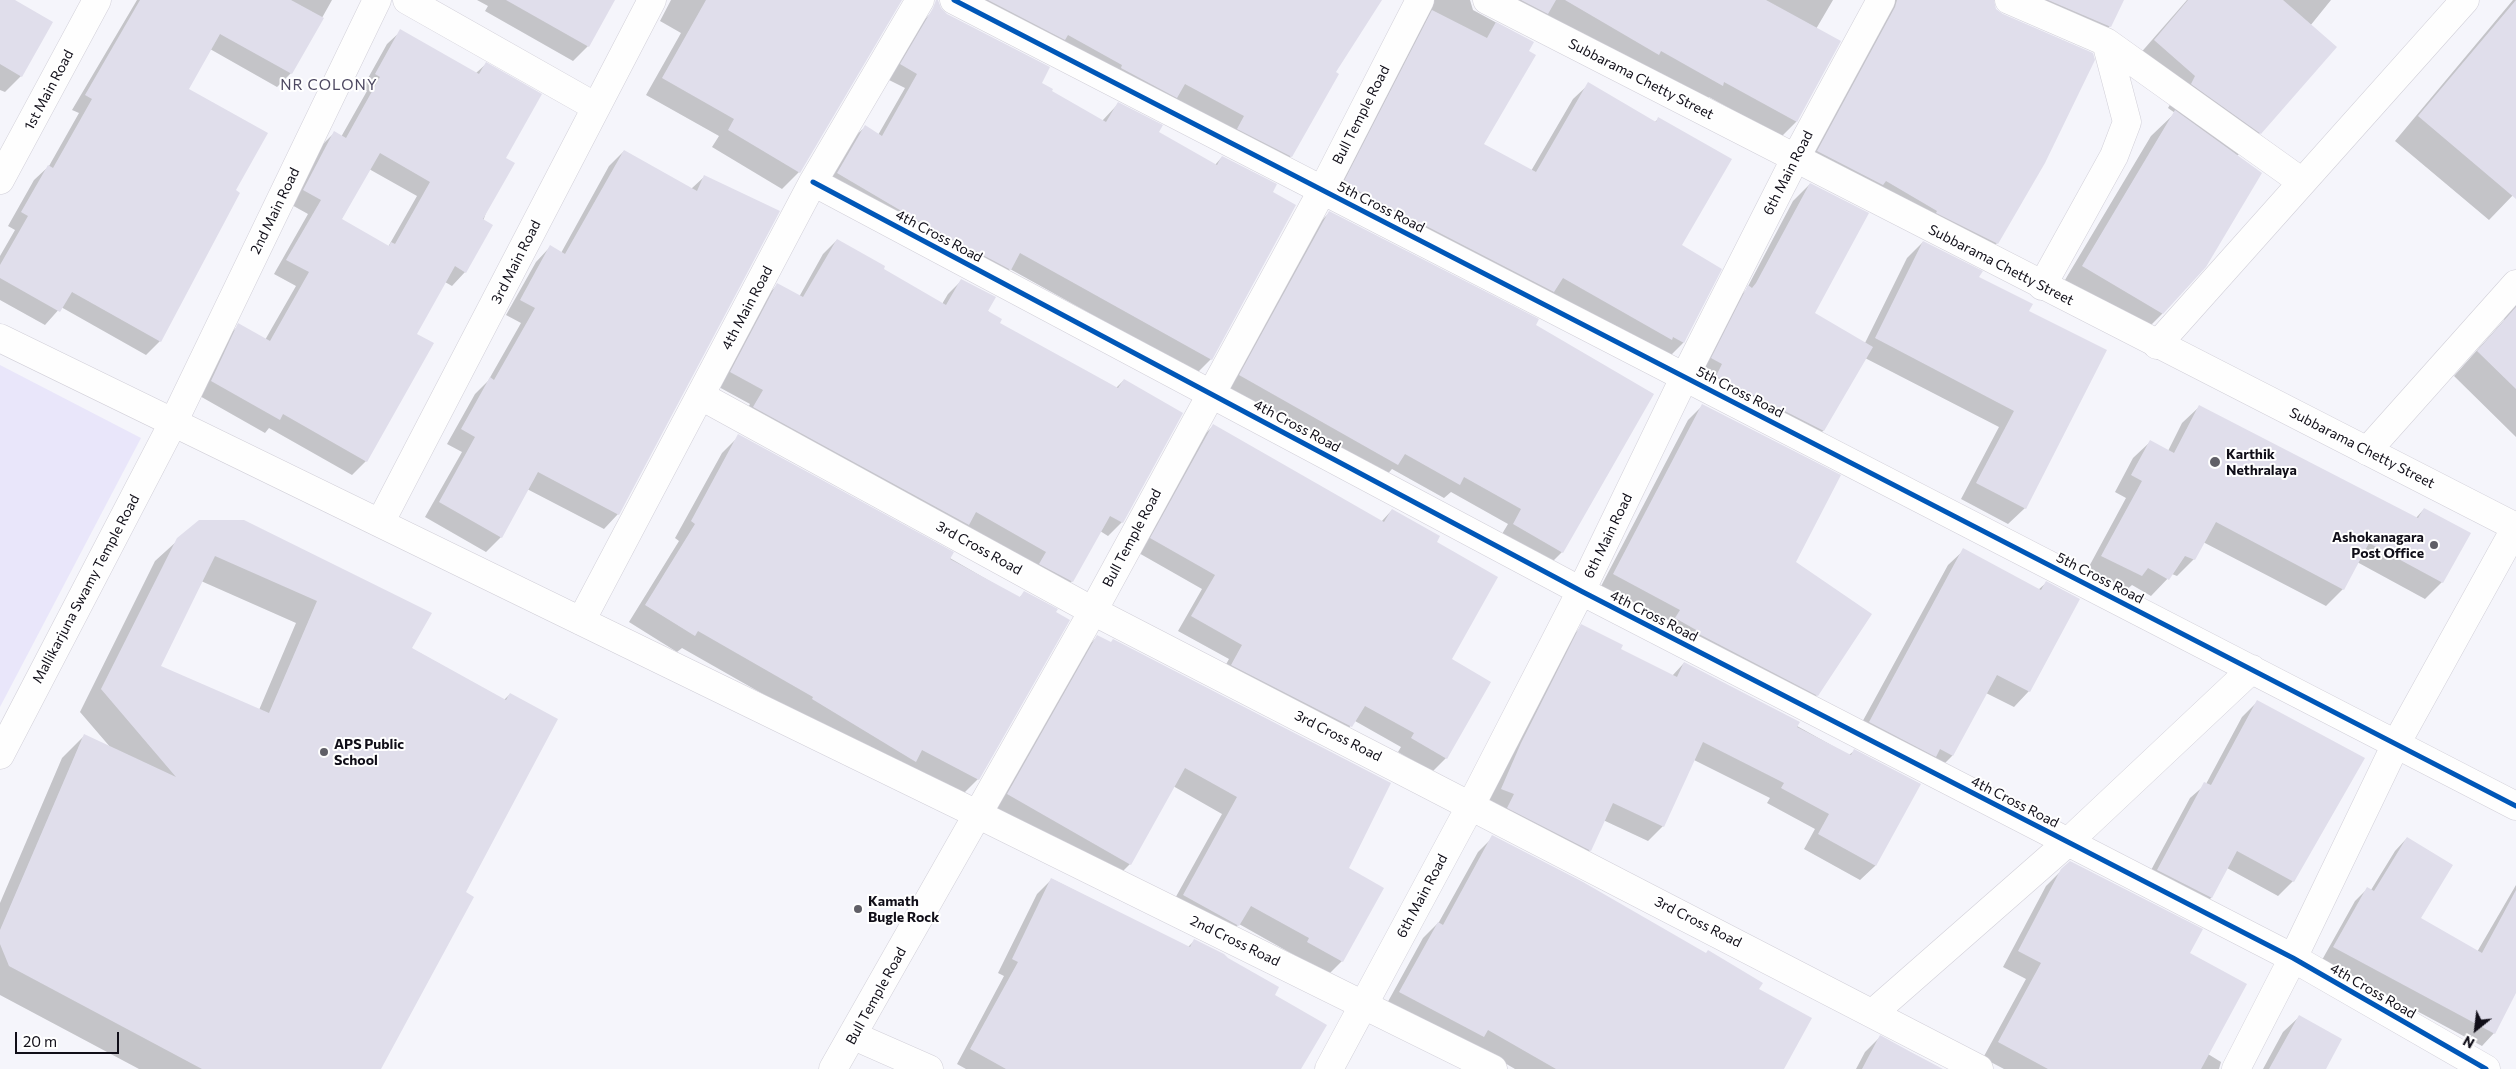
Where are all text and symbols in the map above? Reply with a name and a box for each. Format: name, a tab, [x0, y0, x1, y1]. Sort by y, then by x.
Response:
street label: Subbarama Chetty Street	[1566, 35, 1716, 123]
street label: 1st Main Road	[21, 47, 77, 133]
street label: Bull Temple Road	[1329, 63, 1393, 167]
district label: NR COLONY	[279, 76, 379, 94]
street label: 6th Main Road	[1760, 128, 1816, 218]
street label: 2nd Main Road	[247, 165, 303, 257]
street label: 5th Cross Road	[1335, 178, 1427, 236]
street label: 4th Cross Road	[893, 206, 985, 266]
street label: 3rd Main Road	[488, 217, 544, 307]
street label: Subbarama Chetty Street	[1926, 221, 2076, 309]
street label: 4th Main Road	[718, 263, 776, 353]
street label: 5th Cross Road	[1694, 363, 1786, 421]
street label: 4th Cross Road	[1251, 396, 1343, 456]
street label: Subbarama Chetty Street	[2287, 404, 2437, 492]
place label: Karthik Nethralaya	[2226, 446, 2297, 478]
marker: Karthik Nethralaya	[2208, 455, 2222, 469]
street label: Bull Temple Road	[1099, 486, 1165, 590]
street label: 6th Main Road	[1580, 491, 1636, 581]
street label: Mallikarjuna Swamy Temple Road	[29, 492, 143, 686]
street label: 3rd Cross Road	[933, 518, 1025, 578]
place label: Ashokanagara Post Office	[2332, 529, 2424, 562]
marker: Ashokanagara Post Office	[2428, 539, 2440, 551]
street label: 5th Cross Road	[2054, 549, 2146, 607]
street label: 4th Cross Road	[1607, 587, 1701, 645]
street label: 3rd Cross Road	[1292, 707, 1384, 765]
place label: APS Public School	[334, 736, 404, 769]
marker: APS Public School	[318, 746, 330, 758]
street label: 4th Cross Road	[1968, 773, 2062, 831]
street label: 6th Main Road	[1393, 851, 1451, 941]
place label: Kamath Bugle Rock	[868, 893, 939, 926]
street label: 3rd Cross Road	[1652, 893, 1744, 951]
marker: Kamath Bugle Rock	[852, 903, 864, 915]
street label: 2nd Cross Road	[1187, 912, 1283, 970]
street label: Bull Temple Road	[842, 944, 910, 1048]
street label: 4th Cross Road	[2327, 960, 2419, 1022]
north arrow	[2451, 1004, 2501, 1054]
scale bar	[18, 1022, 121, 1054]
text: 20 m	[23, 1032, 57, 1050]
text: N	[2460, 1033, 2477, 1053]

